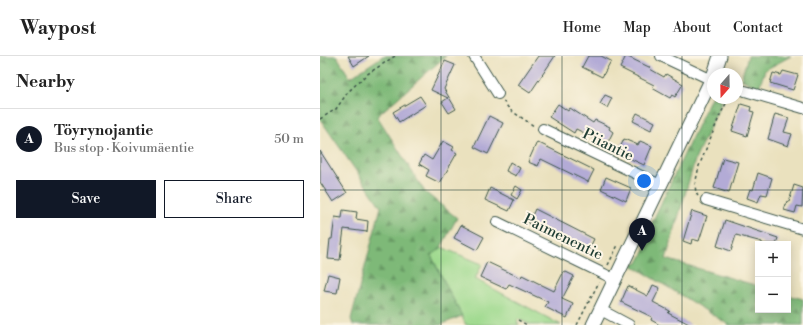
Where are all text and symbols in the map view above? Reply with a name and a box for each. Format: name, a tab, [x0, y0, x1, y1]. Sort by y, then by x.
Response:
text: Waypost	[20, 16, 96, 40]
text: Home	[563, 19, 601, 37]
text: Map	[623, 19, 651, 37]
text: About	[673, 19, 711, 37]
text: Contact	[733, 19, 783, 37]
north arrow	[707, 68, 743, 104]
text: Nearby	[16, 71, 75, 93]
text: Töyrynojantie	[54, 121, 153, 140]
street label: Piiantie	[579, 125, 637, 165]
text: A	[24, 131, 34, 147]
text: 50 m	[274, 131, 304, 147]
text: Bus stop · Koivumäentie	[54, 140, 194, 156]
your location	[634, 171, 654, 191]
button: Save	[16, 180, 156, 218]
button: Share	[164, 180, 304, 218]
street label: Paimenentie	[520, 210, 606, 264]
pin: A	[629, 218, 655, 251]
map controls	[755, 241, 791, 313]
button: +	[755, 241, 791, 277]
button: −	[755, 277, 791, 313]

